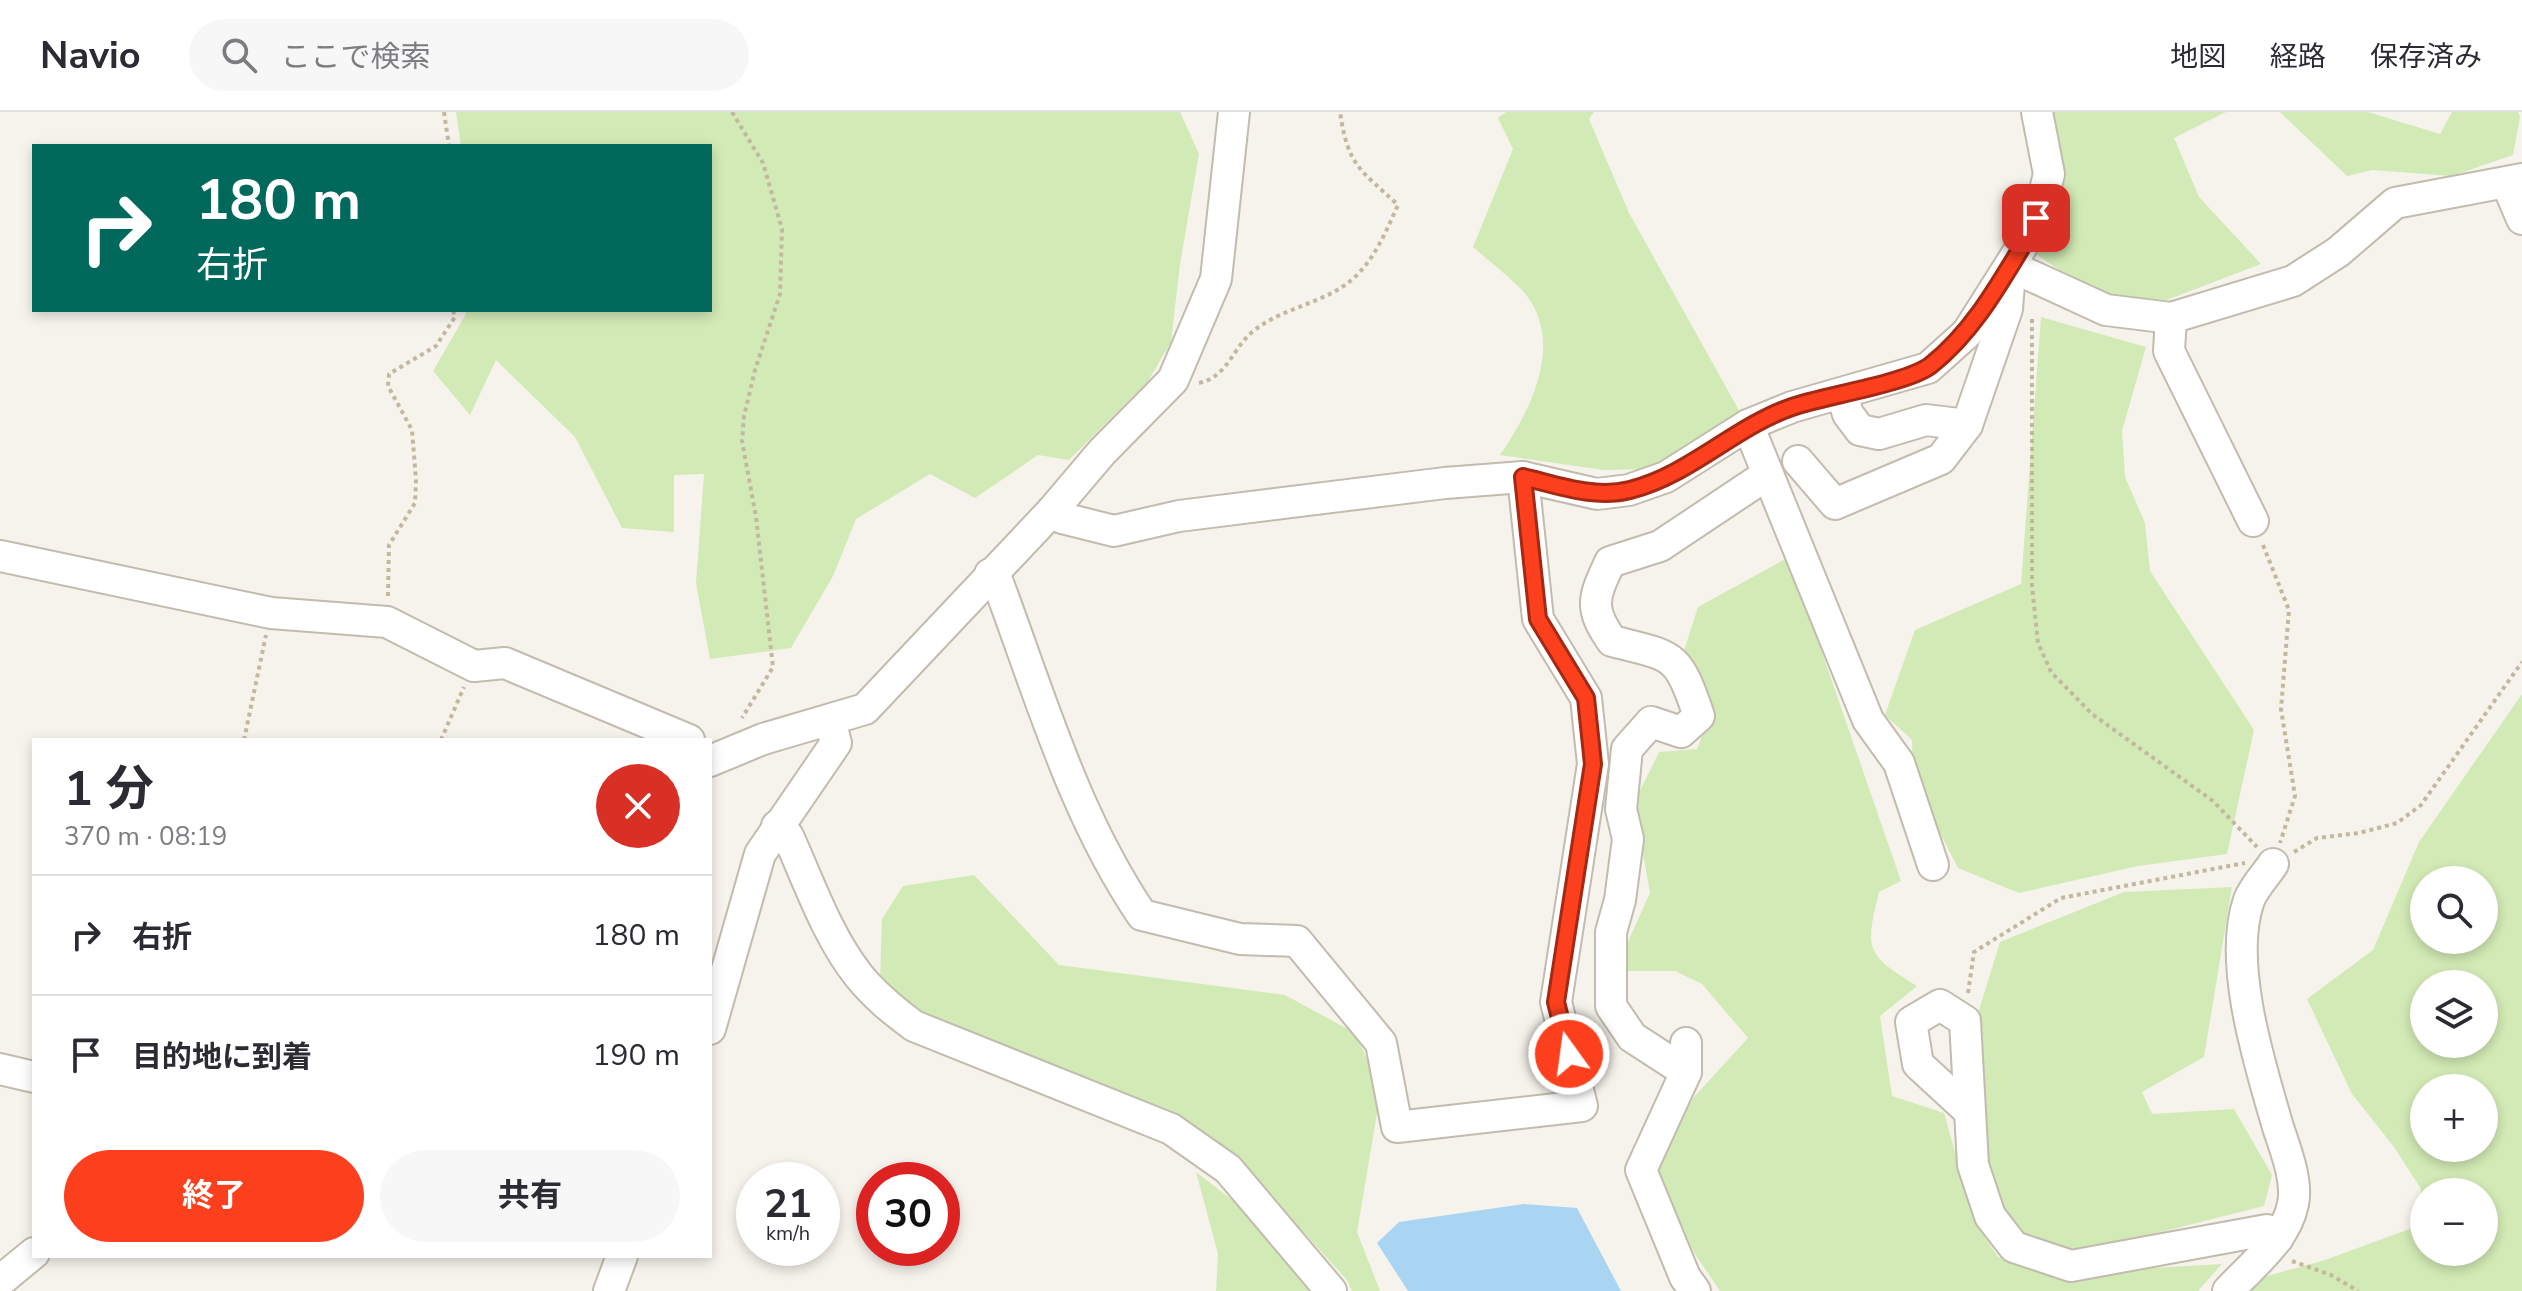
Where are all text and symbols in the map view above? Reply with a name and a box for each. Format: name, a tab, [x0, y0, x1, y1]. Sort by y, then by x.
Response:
search box	[189, 19, 749, 91]
text: Navio	[40, 30, 141, 81]
icon: search	[217, 33, 261, 77]
text: ここで検索	[281, 37, 431, 78]
text: 地図	[2170, 38, 2226, 76]
text: 経路	[2270, 38, 2326, 76]
text: 保存済み	[2370, 38, 2482, 76]
text: 180 m	[196, 162, 361, 239]
icon: right	[64, 176, 168, 280]
pin	[2002, 184, 2070, 252]
icon: arrive	[2014, 196, 2058, 240]
text: 右折	[196, 241, 268, 290]
text: 1 分	[64, 756, 154, 822]
button: close	[596, 764, 680, 848]
text: 370 m · 08:19	[64, 819, 227, 854]
map controls	[2410, 866, 2498, 1266]
button: search	[2410, 866, 2498, 954]
icon: right	[64, 913, 108, 957]
text: 180 m	[593, 915, 680, 956]
text: 右折	[132, 917, 192, 958]
button: layers	[2410, 970, 2498, 1058]
position arrow	[1527, 1012, 1611, 1096]
icon: arrive	[64, 1033, 108, 1077]
text: 190 m	[593, 1035, 680, 1076]
text: 目的地に到着	[132, 1037, 312, 1078]
button: +	[2410, 1074, 2498, 1162]
button: 終了	[64, 1150, 364, 1242]
button: 共有	[380, 1150, 680, 1242]
speed limit sign: 30	[856, 1162, 960, 1266]
text: 21	[764, 1177, 812, 1231]
button: −	[2410, 1178, 2498, 1266]
text: km/h	[766, 1220, 810, 1247]

